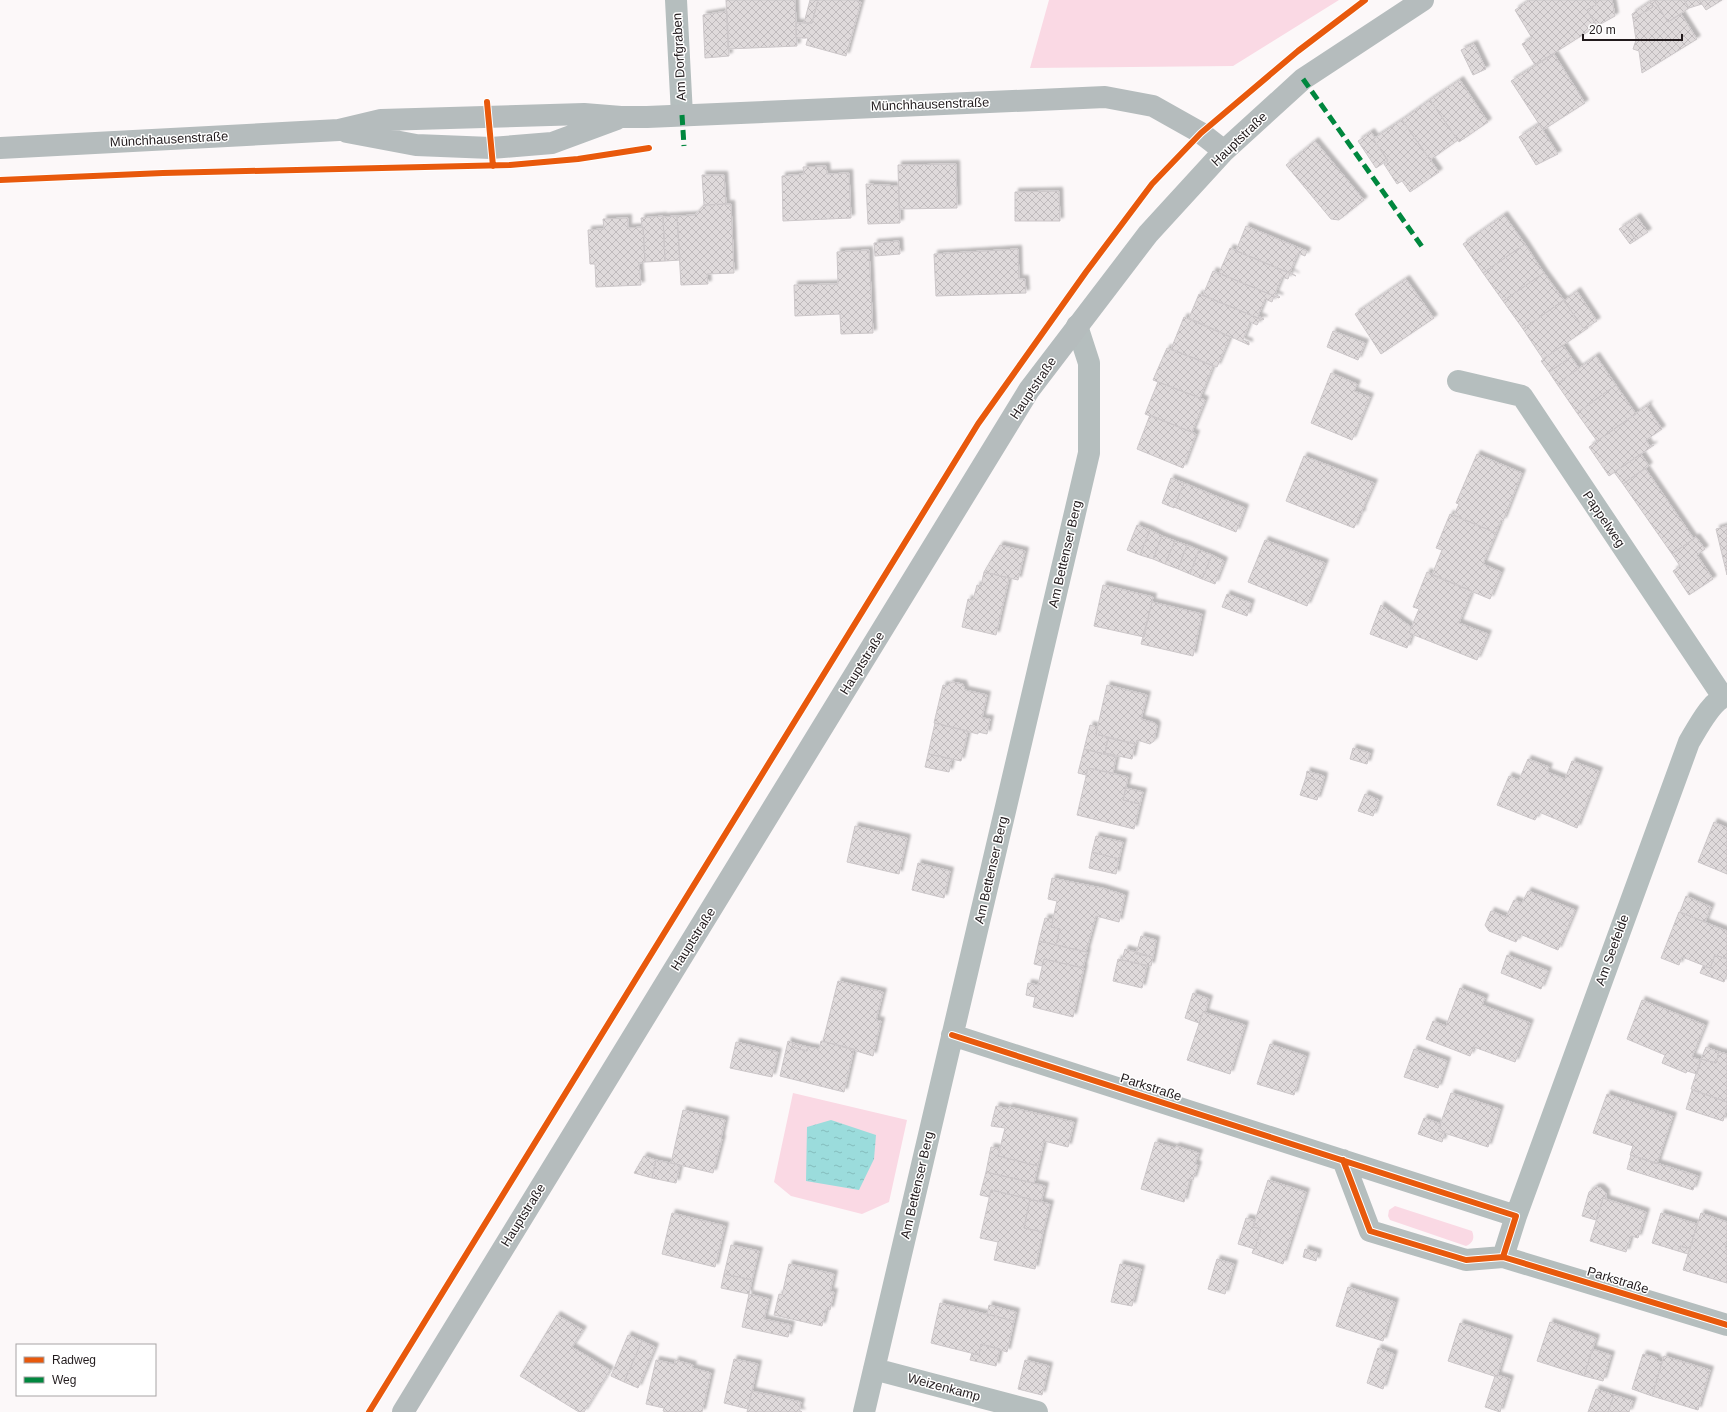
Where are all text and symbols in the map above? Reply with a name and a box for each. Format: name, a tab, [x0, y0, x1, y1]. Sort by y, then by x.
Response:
street label: Am Dorfgraben	[669, 13, 689, 101]
scale bar	[1583, 16, 1682, 42]
text: 20 m	[1589, 23, 1616, 37]
street label: Münchhausenstraße	[871, 94, 989, 114]
street label: Hauptstraße	[1208, 109, 1270, 169]
street label: Münchhausenstraße	[109, 128, 229, 150]
street label: Hauptstraße	[1007, 354, 1059, 422]
street label: Pappelweg	[1580, 488, 1628, 550]
street label: Am Bettenser Berg	[1045, 499, 1085, 609]
street label: Hauptstraße	[837, 629, 887, 697]
street label: Am Bettenser Berg	[971, 815, 1011, 925]
street label: Hauptstraße	[668, 905, 718, 973]
street label: Am Seefelde	[1592, 912, 1632, 988]
street label: Parkstraße	[1118, 1070, 1184, 1104]
street label: Am Bettenser Berg	[897, 1130, 937, 1240]
street label: Hauptstraße	[498, 1181, 548, 1249]
street label: Parkstraße	[1585, 1264, 1651, 1296]
legend	[16, 1344, 156, 1396]
text: Radweg	[52, 1353, 96, 1367]
street label: Weizenkamp	[906, 1370, 982, 1404]
text: Weg	[52, 1373, 76, 1387]

